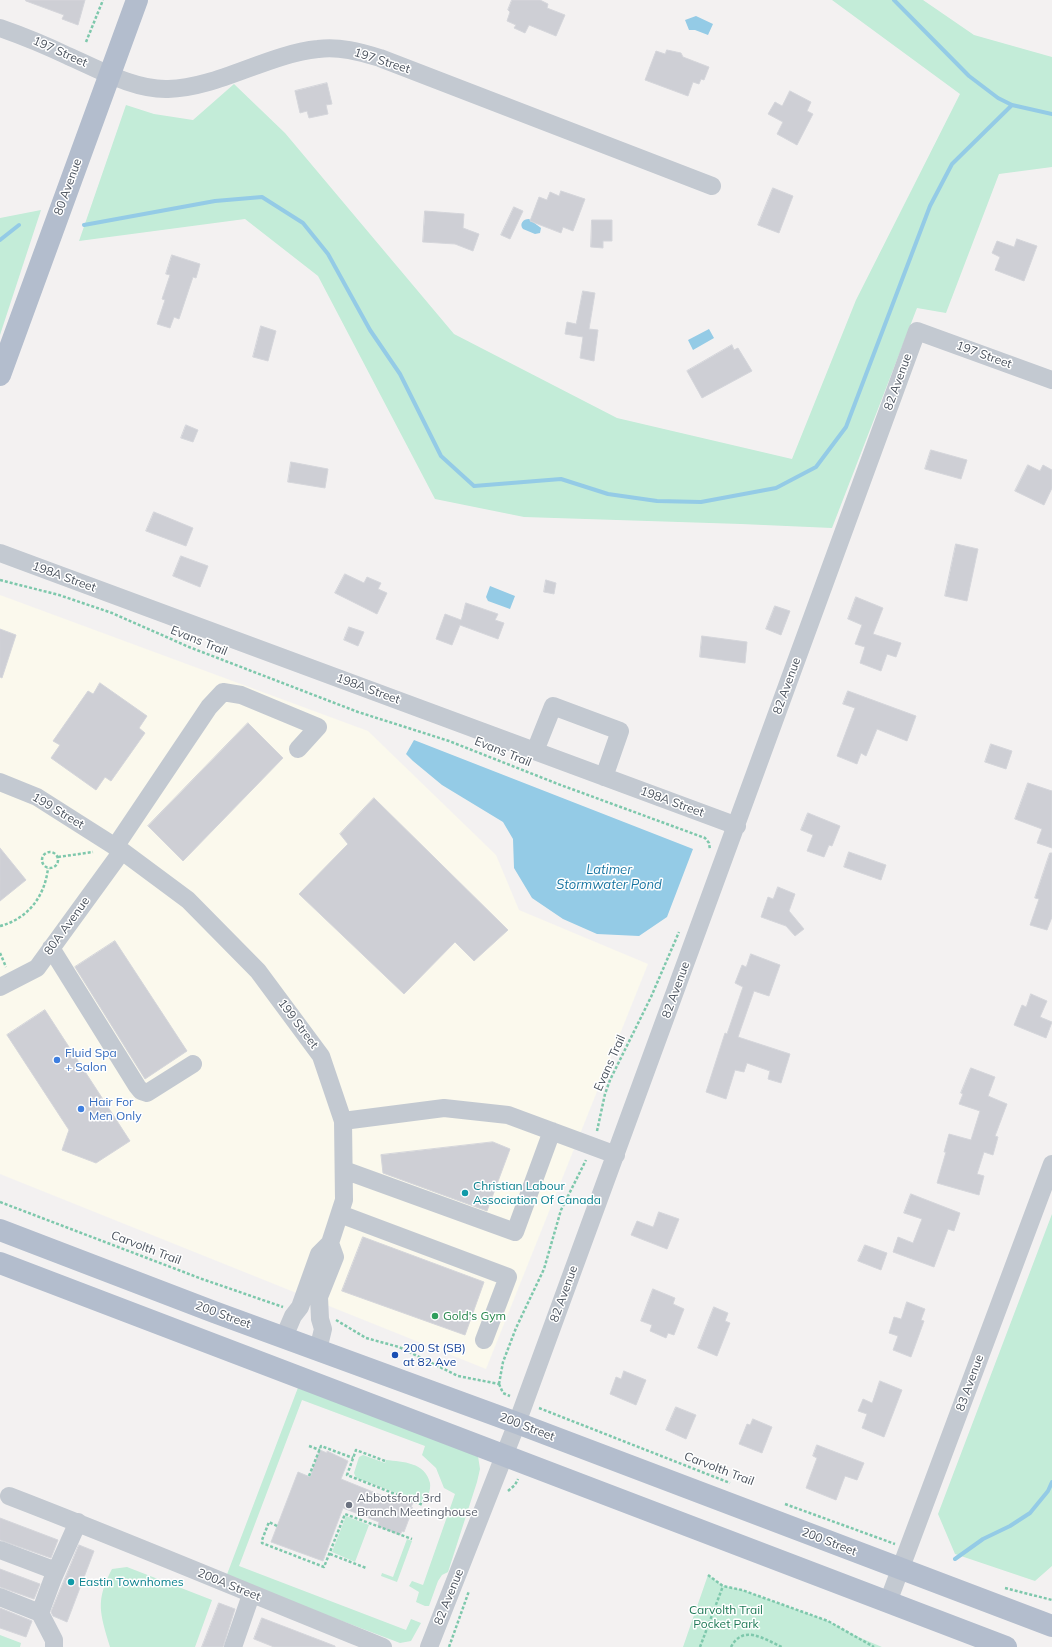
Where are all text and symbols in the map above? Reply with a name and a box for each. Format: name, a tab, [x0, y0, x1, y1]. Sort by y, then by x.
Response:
street label: 197 Street	[31, 34, 89, 70]
street label: 197 Street	[352, 45, 412, 77]
street label: 80 Avenue	[51, 157, 85, 217]
street label: 197 Street	[954, 338, 1014, 372]
street label: 82 Avenue	[881, 352, 915, 412]
street label: 198A Street	[30, 559, 98, 595]
street label: Evans Trail	[168, 623, 230, 659]
street label: 82 Avenue	[770, 656, 804, 716]
street label: 198A Street	[334, 671, 402, 707]
street label: Evans Trail	[472, 734, 534, 770]
street label: 198A Street	[638, 784, 706, 820]
street label: 199 Street	[29, 790, 87, 832]
water label: Latimer Stormwater Pond	[556, 862, 662, 893]
street label: 80A Avenue	[41, 894, 93, 958]
street label: 82 Avenue	[659, 960, 693, 1020]
street label: 199 Street	[275, 997, 321, 1051]
street label: Evans Trail	[591, 1033, 629, 1093]
place label: Fluid Spa + Salon	[65, 1046, 117, 1074]
marker: Fluid Spa + Salon	[52, 1055, 62, 1065]
place label: Hair For Men Only	[89, 1095, 142, 1123]
marker: Hair For Men Only	[76, 1104, 86, 1114]
place label: Christian Labour Association Of Canada	[473, 1179, 601, 1207]
marker: Christian Labour Association Of Canada	[460, 1188, 470, 1198]
street label: Carvolth Trail	[109, 1228, 183, 1268]
street label: 82 Avenue	[547, 1264, 581, 1324]
street label: 200 Street	[193, 1298, 253, 1332]
place label: Gold's Gym	[443, 1309, 506, 1323]
marker: Gold's Gym	[430, 1311, 440, 1321]
place label: 200 St (SB) at 82 Ave	[403, 1341, 466, 1369]
marker: 200 St (SB) at 82 Ave	[390, 1350, 400, 1360]
street label: 83 Avenue	[953, 1353, 987, 1413]
street label: 200 Street	[497, 1410, 557, 1444]
street label: Carvolth Trail	[682, 1449, 756, 1489]
place label: Abbotsford 3rd Branch Meetinghouse	[357, 1491, 478, 1519]
marker: Abbotsford 3rd Branch Meetinghouse	[344, 1500, 354, 1510]
street label: 200 Street	[799, 1525, 859, 1559]
street label: 200A Street	[195, 1566, 263, 1604]
street label: 82 Avenue	[431, 1567, 467, 1627]
place label: Eastin Townhomes	[79, 1575, 184, 1589]
marker: Eastin Townhomes	[66, 1577, 76, 1587]
park label: Carvolth Trail Pocket Park	[689, 1603, 763, 1631]

